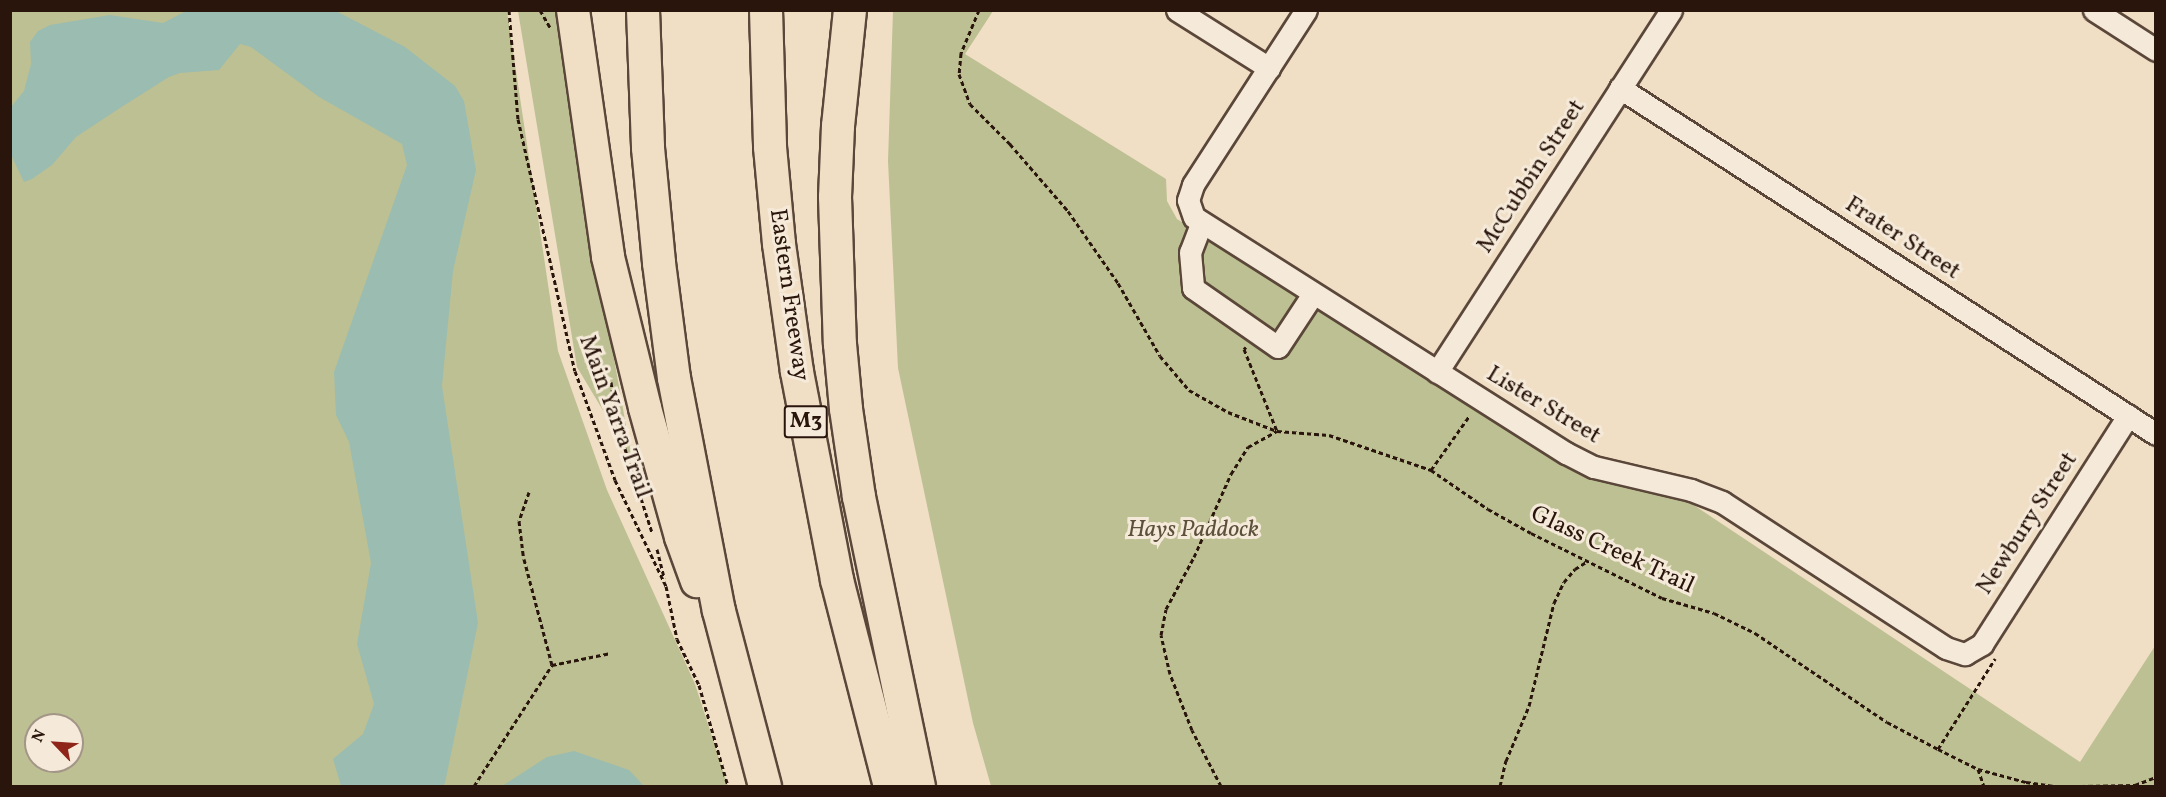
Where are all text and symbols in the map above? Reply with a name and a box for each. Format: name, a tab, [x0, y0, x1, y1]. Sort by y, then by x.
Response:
street label: McCubbin Street	[1472, 95, 1592, 259]
street label: Frater Street	[1839, 191, 1965, 287]
street label: Eastern Freeway	[762, 207, 814, 383]
street label: Main Yarra Trail	[571, 331, 657, 503]
street label: Lister Street	[1481, 361, 1605, 451]
road number: M3	[784, 403, 828, 441]
street label: Newbury Street	[1971, 447, 2085, 601]
street label: Glass Creek Trail	[1525, 500, 1699, 602]
park label: Hays Paddock	[1127, 517, 1259, 545]
north arrow	[24, 713, 84, 773]
text: N	[27, 726, 52, 746]

